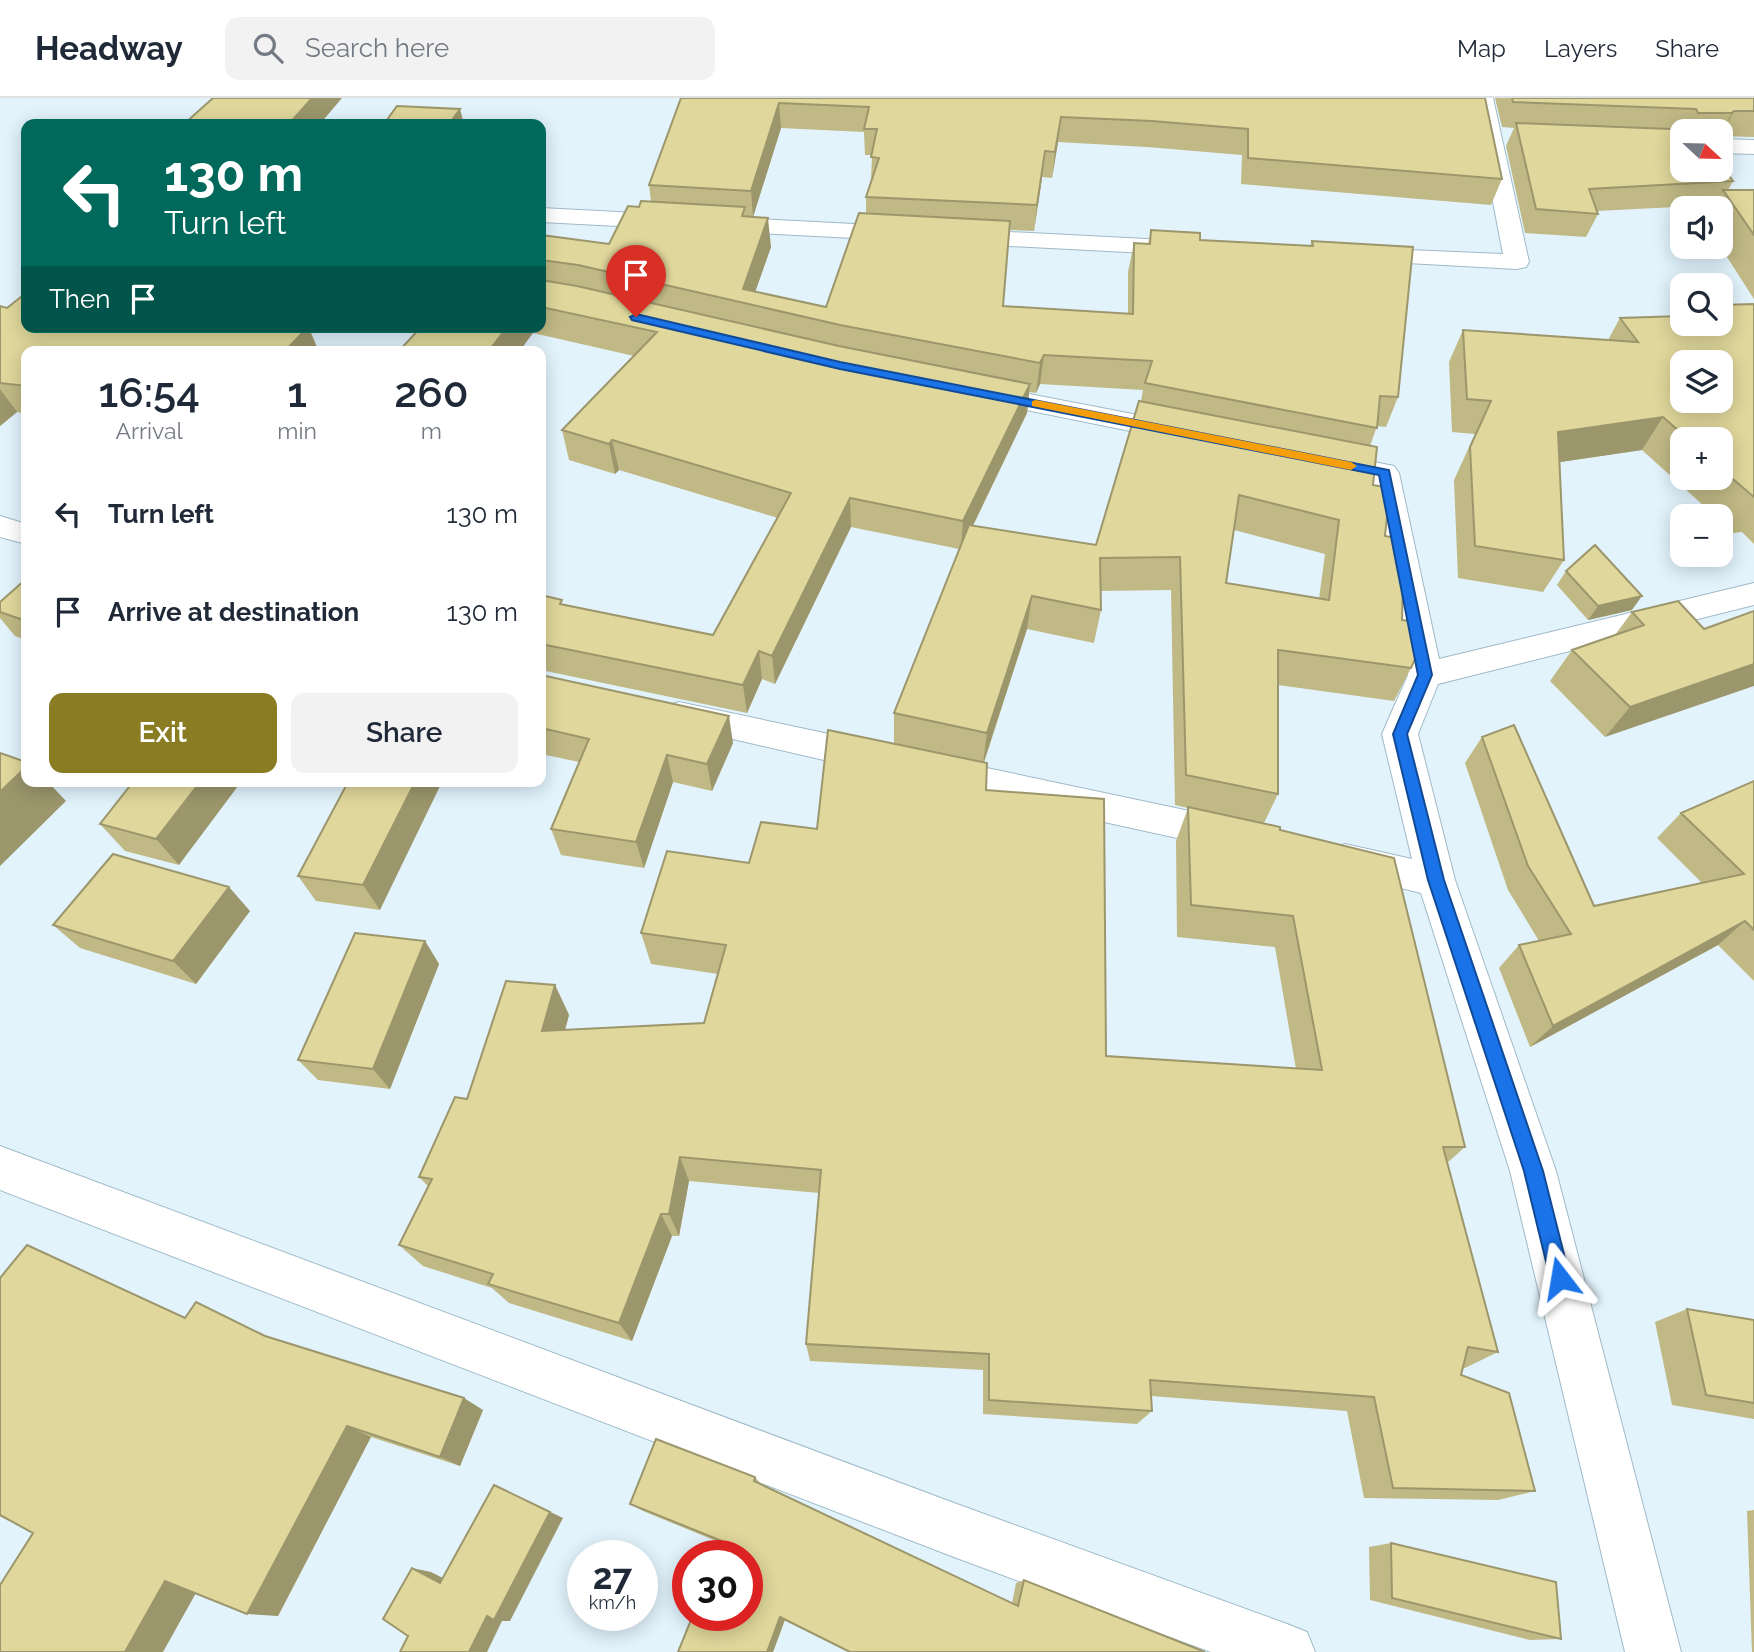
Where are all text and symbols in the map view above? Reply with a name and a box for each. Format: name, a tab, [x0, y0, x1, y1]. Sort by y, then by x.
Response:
search box	[225, 17, 715, 80]
text: Headway	[35, 29, 183, 68]
icon: search	[249, 29, 287, 67]
text: Search here	[305, 33, 449, 63]
text: Map	[1457, 34, 1506, 63]
text: Layers	[1544, 34, 1617, 63]
text: Share	[1655, 34, 1719, 63]
north arrow	[1670, 119, 1732, 182]
map controls	[1670, 119, 1733, 567]
text: 130 m	[164, 145, 303, 202]
icon: left	[49, 147, 140, 238]
button: sound	[1670, 196, 1733, 259]
text: Turn left	[164, 204, 286, 241]
pin	[606, 245, 666, 317]
icon: arrive	[617, 256, 655, 294]
button: search	[1670, 273, 1733, 336]
icon: arrive	[124, 280, 162, 318]
text: Then	[49, 284, 110, 314]
button: layers	[1670, 350, 1733, 413]
text: 16:54	[98, 368, 200, 417]
text: 1	[287, 368, 307, 417]
text: 260	[394, 368, 469, 417]
text: Arrival	[115, 417, 183, 444]
text: min	[277, 417, 317, 444]
text: m	[421, 417, 442, 444]
button: +	[1670, 427, 1733, 490]
icon: left	[49, 495, 87, 533]
text: Turn left	[108, 499, 214, 529]
text: 130 m	[447, 499, 518, 529]
button: −	[1670, 504, 1733, 567]
icon: arrive	[49, 593, 87, 631]
text: Arrive at destination	[108, 597, 359, 627]
text: 130 m	[447, 597, 518, 627]
button: Exit	[49, 693, 277, 773]
button: Share	[291, 693, 518, 773]
position arrow	[1523, 1241, 1597, 1315]
speed limit sign: 30	[672, 1540, 763, 1631]
text: 27	[593, 1556, 632, 1597]
text: km/h	[589, 1592, 636, 1613]

